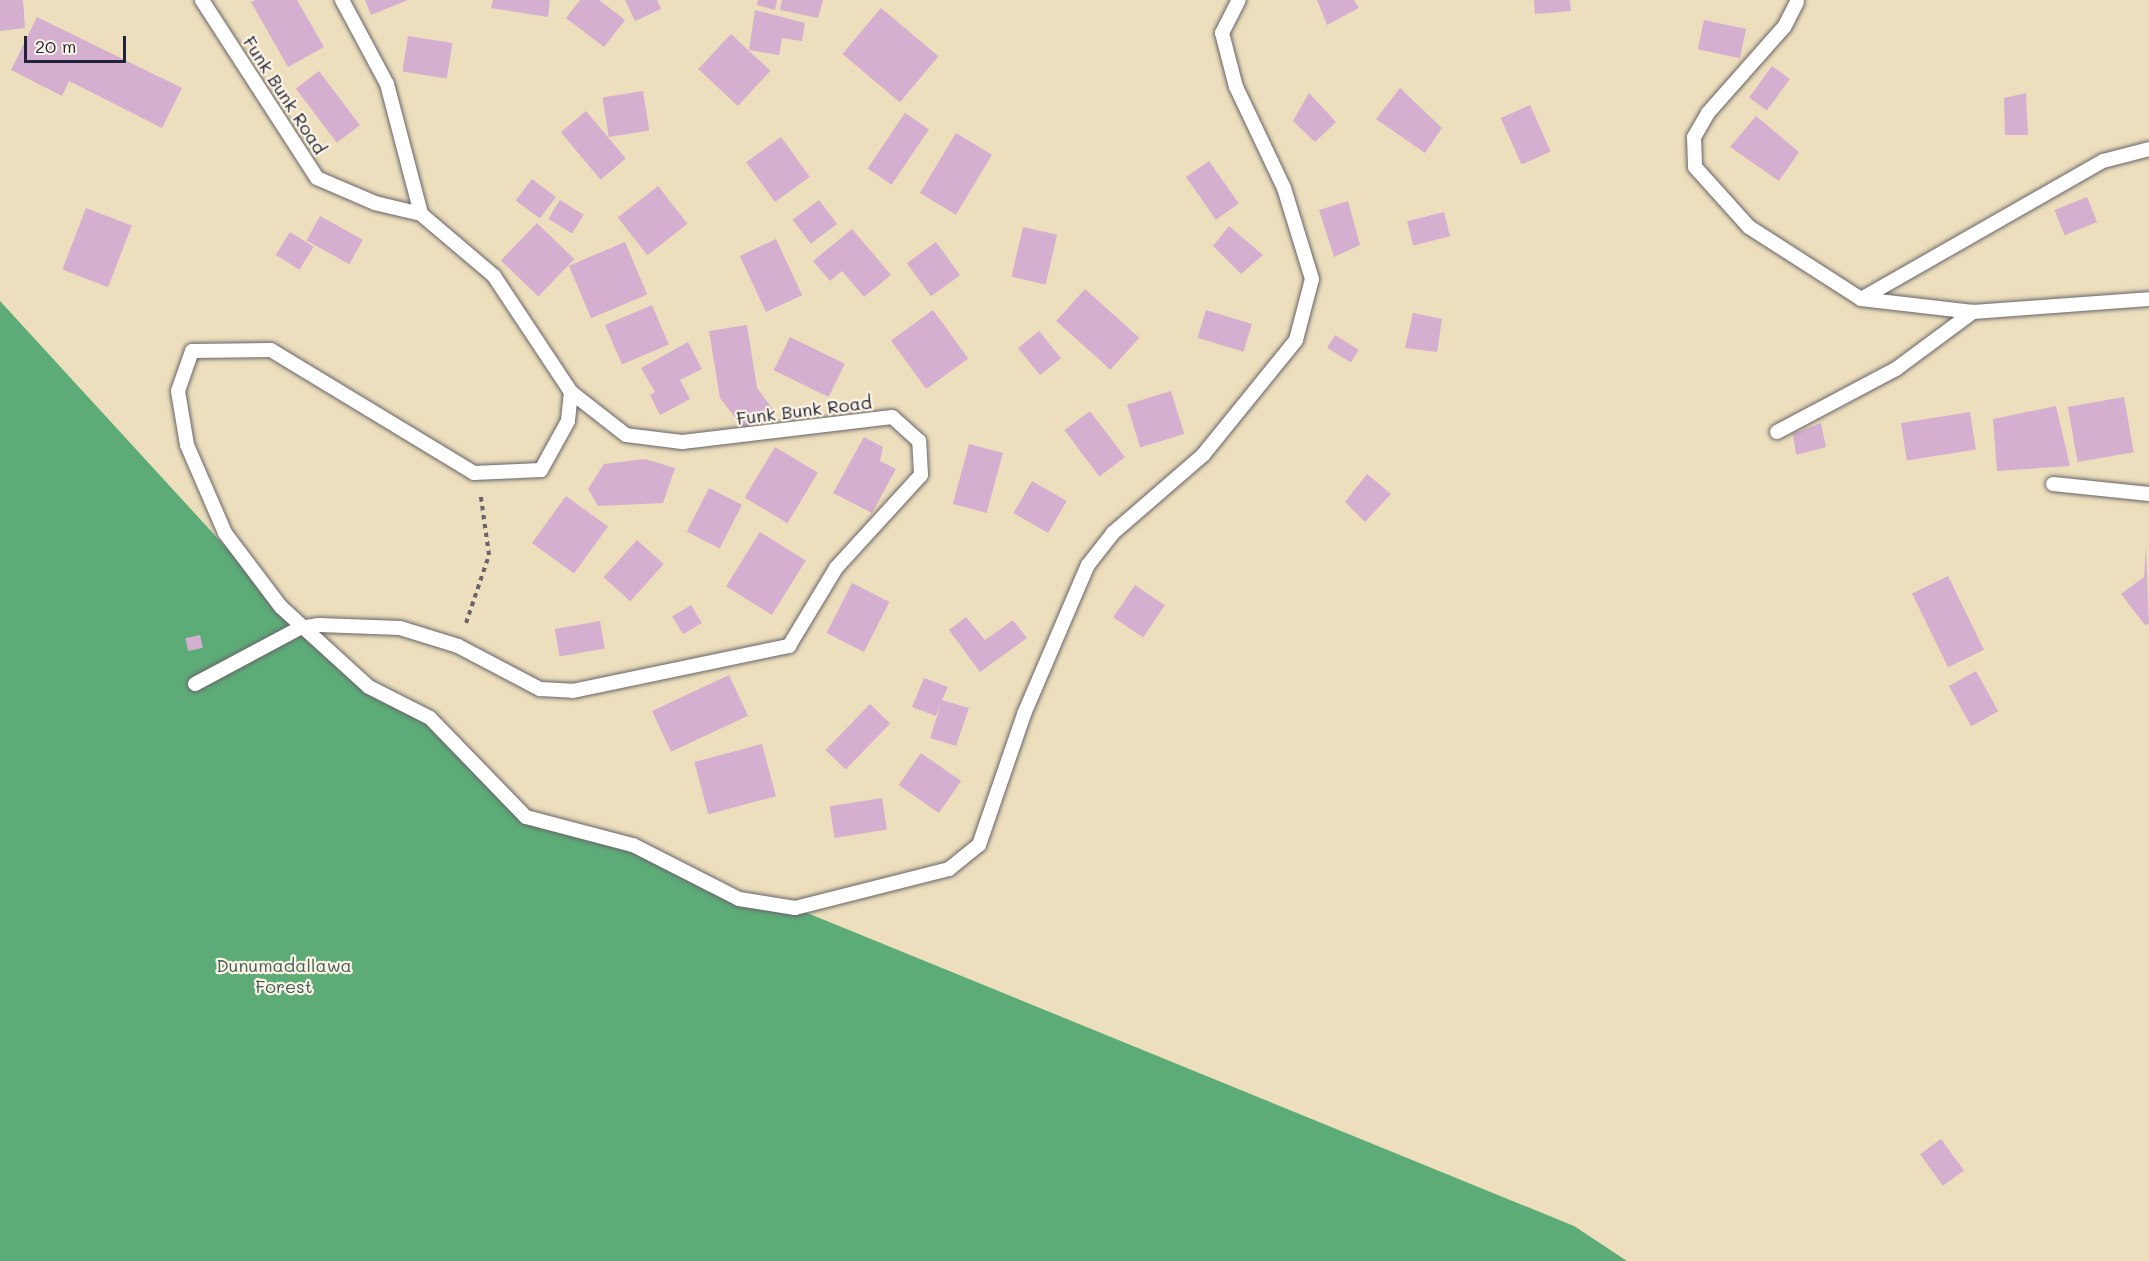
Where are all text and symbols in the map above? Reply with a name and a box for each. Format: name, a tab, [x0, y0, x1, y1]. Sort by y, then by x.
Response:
scale bar	[27, 24, 129, 62]
street label: Funk Bunk Road	[239, 32, 331, 158]
text: 20 m	[35, 34, 76, 58]
street label: Funk Bunk Road	[735, 391, 873, 429]
park label: Dunumadallawa Forest	[216, 955, 352, 998]

